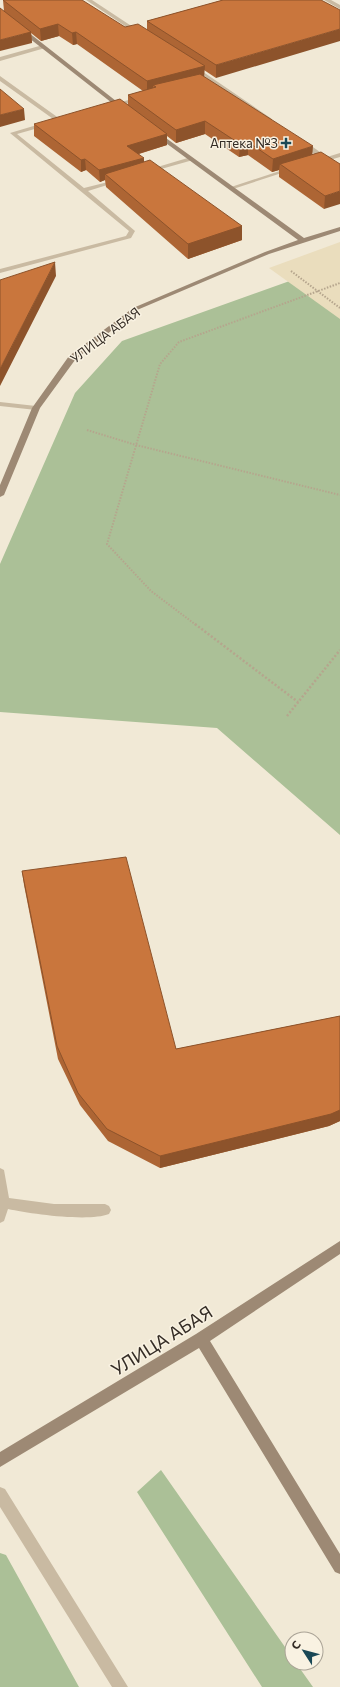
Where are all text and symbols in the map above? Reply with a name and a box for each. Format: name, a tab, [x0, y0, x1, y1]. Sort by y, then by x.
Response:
place label: Аптека №3	[210, 135, 278, 151]
marker: Аптека №3	[281, 138, 291, 148]
street label: УЛИЦА АБАЯ	[67, 304, 143, 366]
street label: УЛИЦА АБАЯ	[107, 1300, 216, 1380]
north arrow	[284, 1631, 324, 1671]
text: С	[288, 1638, 303, 1652]

